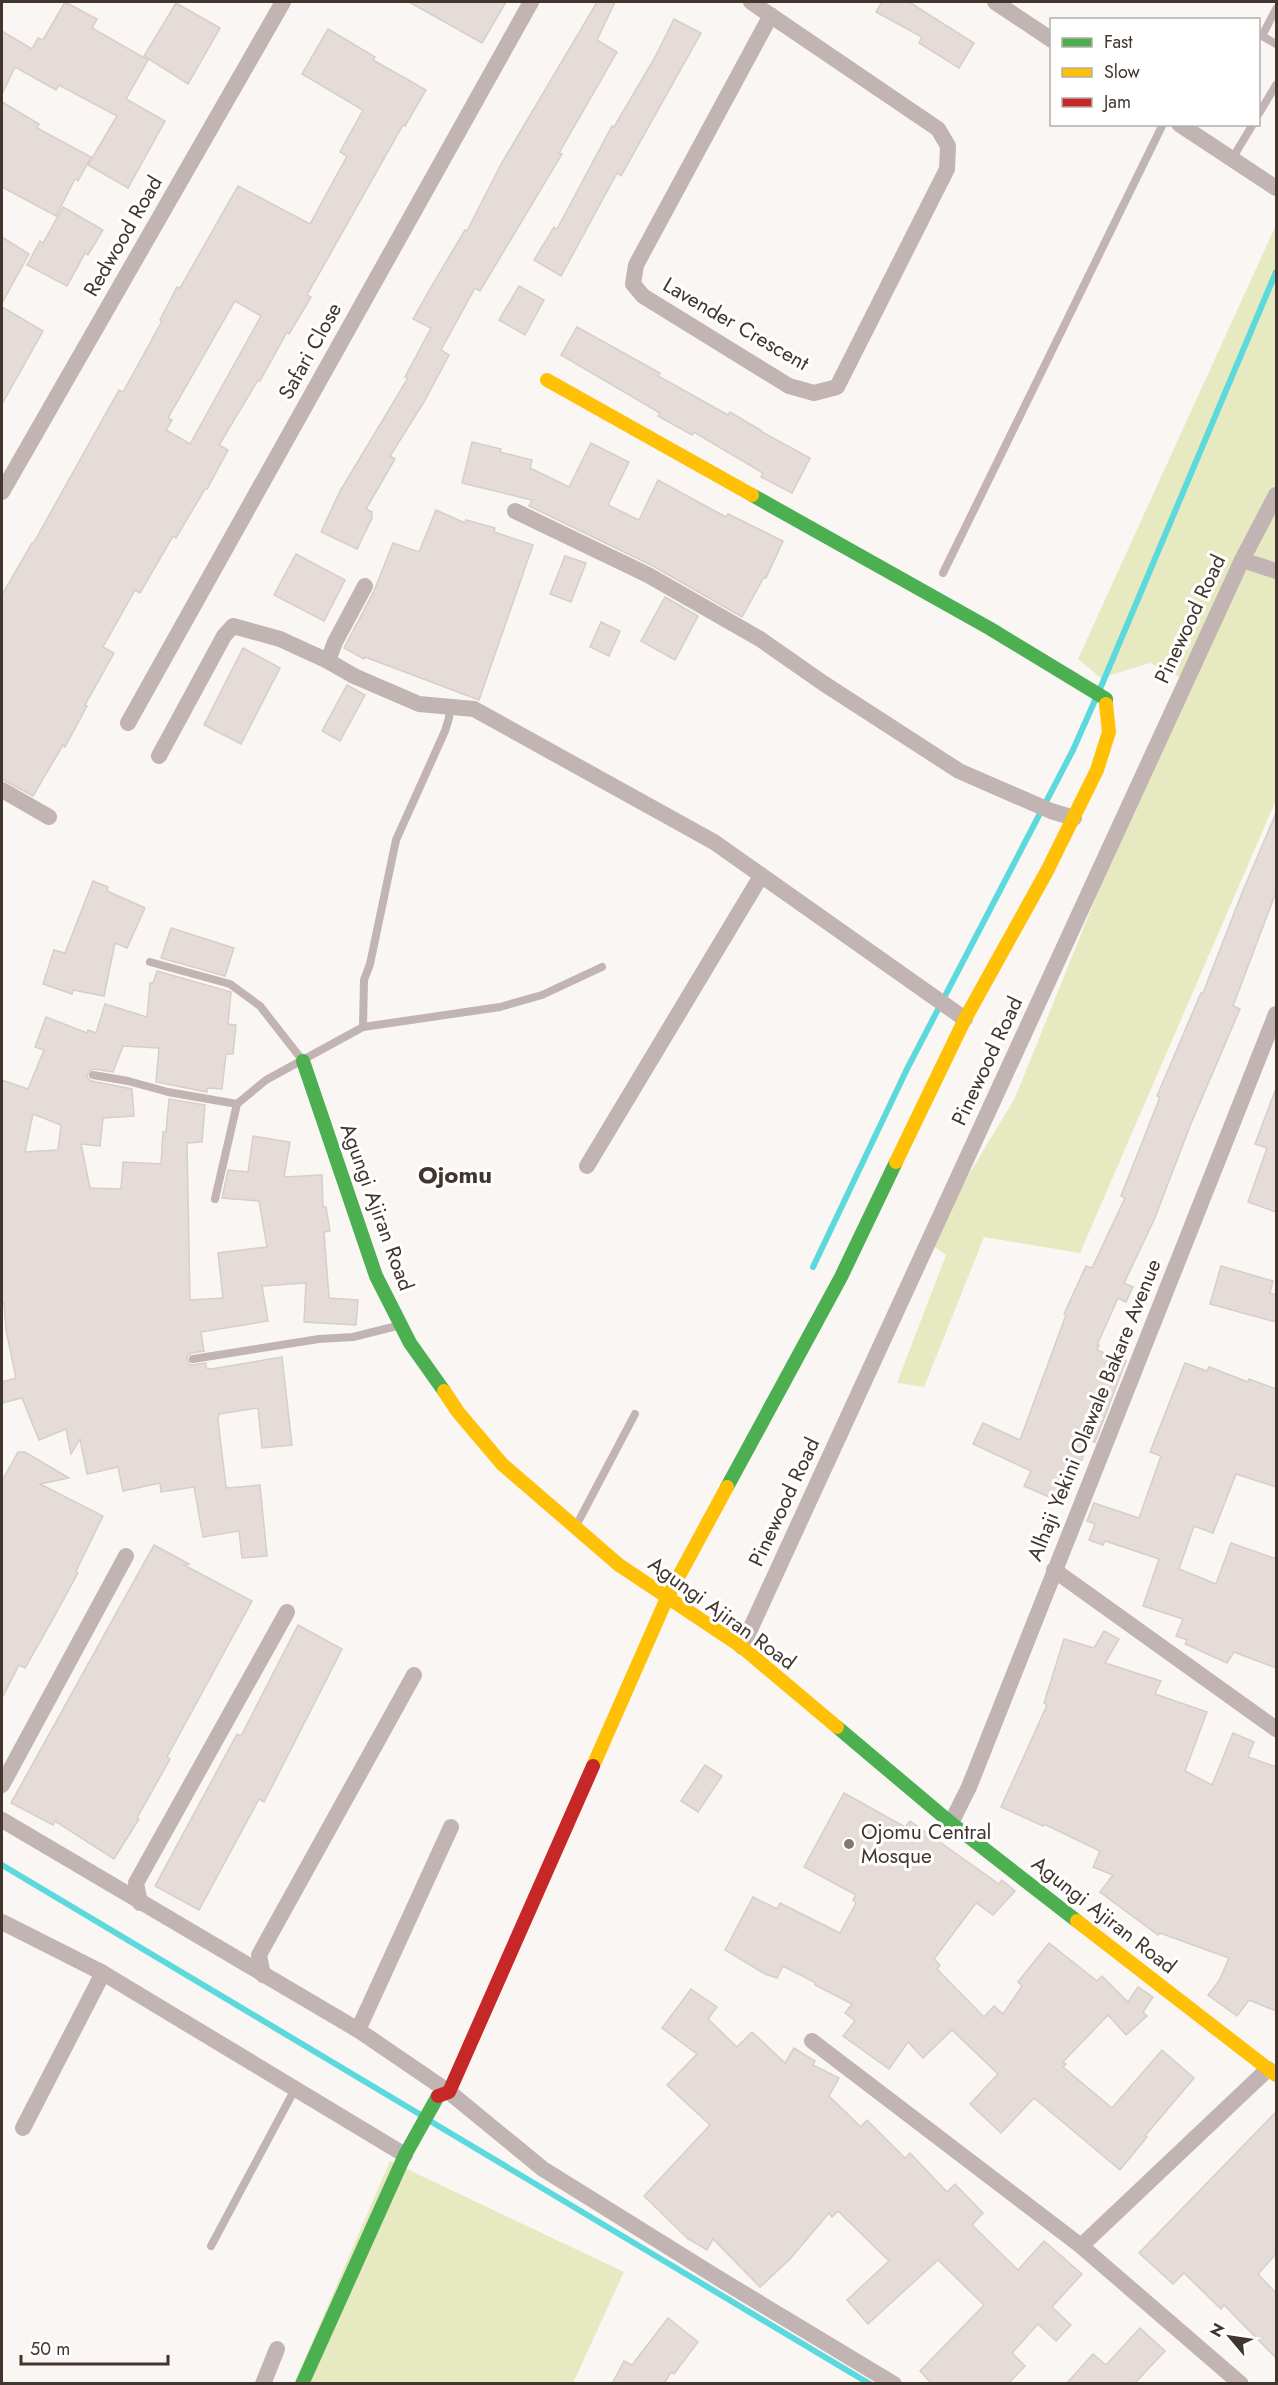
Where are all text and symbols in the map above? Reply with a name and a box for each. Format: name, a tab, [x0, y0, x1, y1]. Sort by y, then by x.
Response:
legend	[1050, 18, 1260, 126]
text: Fast	[1104, 29, 1133, 55]
text: Slow	[1104, 59, 1141, 85]
text: Jam	[1102, 89, 1131, 115]
street label: Redwood Road	[76, 170, 170, 302]
street label: Lavender Crescent	[657, 270, 815, 378]
street label: Safari Close	[271, 297, 349, 405]
street label: Pinewood Road	[1147, 550, 1233, 688]
street label: Pinewood Road	[944, 992, 1030, 1130]
street label: Agungi Ajiran Road	[333, 1119, 421, 1295]
district label: Ojomu	[418, 1157, 492, 1192]
street label: Alhaji Yekini Olawale Bakare Avenue	[1020, 1254, 1168, 1565]
street label: Pinewood Road	[741, 1433, 827, 1571]
street label: Agungi Ajiran Road	[642, 1549, 802, 1677]
place label: Ojomu Central Mosque	[861, 1817, 991, 1871]
marker: Ojomu Central Mosque	[842, 1837, 856, 1851]
street label: Agungi Ajiran Road	[1025, 1849, 1183, 1981]
north arrow	[1200, 2307, 1260, 2367]
text: N	[1204, 2319, 1230, 2341]
scale bar	[21, 2328, 168, 2366]
text: 50 m	[30, 2336, 70, 2362]

